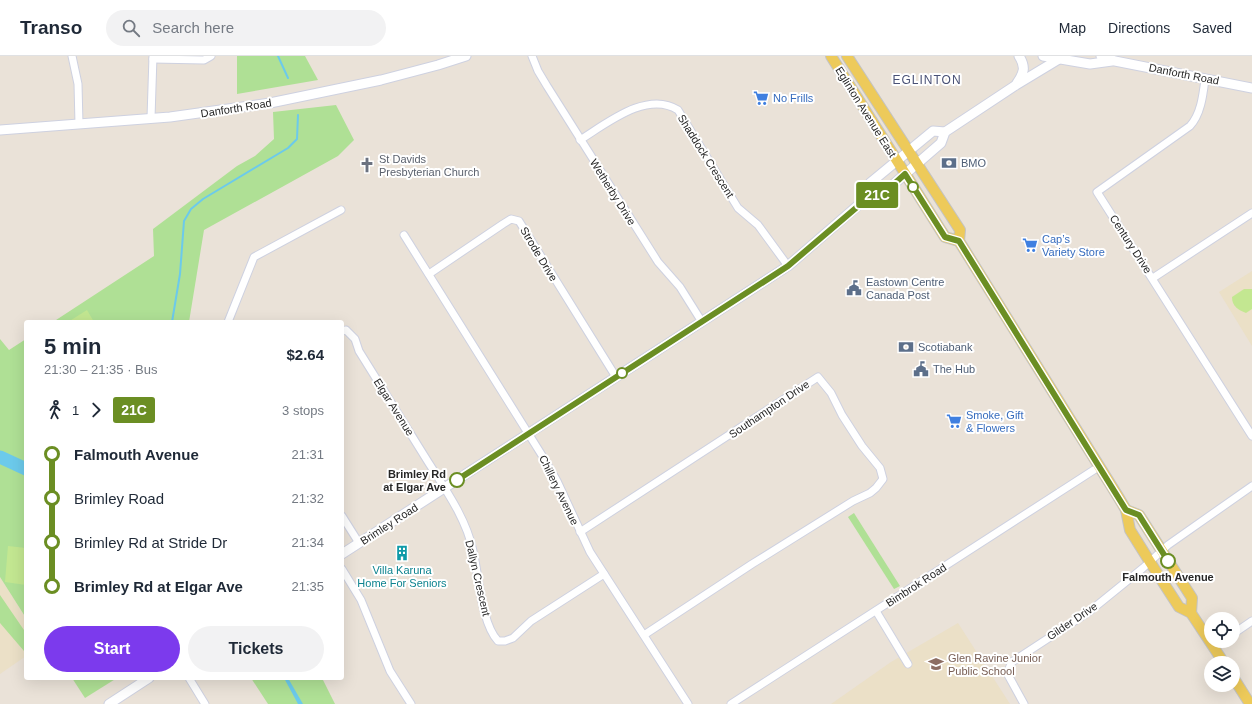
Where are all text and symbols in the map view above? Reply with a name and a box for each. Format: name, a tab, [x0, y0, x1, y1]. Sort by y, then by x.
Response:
search box	[106, 10, 386, 46]
text: Transo	[20, 17, 82, 38]
icon: search	[120, 17, 142, 39]
text: Search here	[152, 19, 234, 36]
text: Map	[1059, 20, 1086, 36]
text: Directions	[1108, 20, 1170, 36]
text: Saved	[1192, 20, 1232, 36]
street label: Danforth Road	[1148, 61, 1220, 87]
street label: Eglinton Avenue East	[833, 65, 899, 159]
district label: EGLINTON	[892, 73, 962, 87]
supermarket icon: No Frills	[752, 89, 770, 107]
place label: No Frills	[773, 92, 814, 104]
street label: Danforth Road	[200, 96, 272, 120]
street label: Shaddock Crescent	[675, 112, 737, 200]
place label: St Davids Presbyterian Church	[379, 153, 479, 178]
bank icon: BMO	[940, 154, 958, 172]
church icon: St Davids Presbyterian Church	[358, 156, 376, 174]
street label: Wetherby Drive	[588, 157, 638, 227]
place label: BMO	[961, 157, 987, 169]
unlabelled marker	[907, 181, 919, 193]
line badge: 21C	[854, 182, 900, 208]
text: 21C	[864, 187, 890, 203]
street label: Century Drive	[1108, 213, 1154, 275]
street label: Strode Drive	[518, 225, 560, 283]
place label: Cap’s Variety Store	[1042, 233, 1105, 258]
supermarket icon: Cap’s Variety Store	[1021, 236, 1039, 254]
place label: Eastown Centre Canada Post	[866, 276, 944, 301]
public building icon: Eastown Centre Canada Post	[845, 279, 863, 297]
text: 5 min	[44, 334, 101, 359]
bank icon: Scotiabank	[897, 338, 915, 356]
place label: Scotiabank	[918, 341, 973, 353]
text: $2.64	[286, 346, 324, 363]
public building icon: The Hub	[912, 360, 930, 378]
text: 21:30 – 21:35 · Bus	[44, 362, 157, 377]
place label: The Hub	[933, 363, 975, 375]
unlabelled marker	[616, 367, 628, 379]
street label: Elgar Avenue	[372, 376, 416, 438]
street label: Southampton Drive	[727, 378, 811, 440]
icon: walk	[44, 399, 66, 421]
icon: forward	[85, 399, 107, 421]
text: 21C	[121, 402, 147, 418]
text: 1	[72, 403, 79, 418]
text: 3 stops	[282, 403, 324, 418]
place label: Smoke, Gift & Flowers	[966, 409, 1023, 434]
supermarket icon: Smoke, Gift & Flowers	[945, 412, 963, 430]
text: Falmouth Avenue	[74, 446, 199, 463]
text: 21:31	[291, 447, 324, 462]
street label: Chillery Avenue	[537, 453, 581, 527]
place label: Brimley Rd at Elgar Ave	[383, 468, 446, 493]
marker: Brimley Rd at Elgar Ave	[449, 472, 465, 488]
text: Brimley Road	[74, 490, 164, 507]
text: 21:32	[291, 491, 324, 506]
street label: Brimley Road	[358, 501, 420, 547]
text: Brimley Rd at Stride Dr	[74, 534, 227, 551]
text: 21:34	[291, 535, 324, 550]
street label: Dallyn Crescent	[463, 539, 493, 617]
building icon: Villa Karuna Home For Seniors	[393, 544, 411, 562]
marker: Falmouth Avenue	[1160, 553, 1176, 569]
street label: Bimbrok Road	[884, 561, 948, 609]
place label: Villa Karuna Home For Seniors	[357, 564, 447, 589]
place label: Falmouth Avenue	[1122, 571, 1214, 583]
text: Brimley Rd at Elgar Ave	[74, 578, 243, 595]
text: 21:35	[291, 579, 324, 594]
street label: Gilder Drive	[1045, 600, 1099, 642]
map controls	[1204, 612, 1240, 692]
button: locate	[1204, 612, 1240, 648]
button: Start	[44, 626, 180, 672]
button: Tickets	[188, 626, 324, 672]
place label: Glen Ravine Junior Public School	[948, 652, 1042, 677]
school or university icon: Glen Ravine Junior Public School	[927, 655, 945, 673]
button: layers	[1204, 656, 1240, 692]

